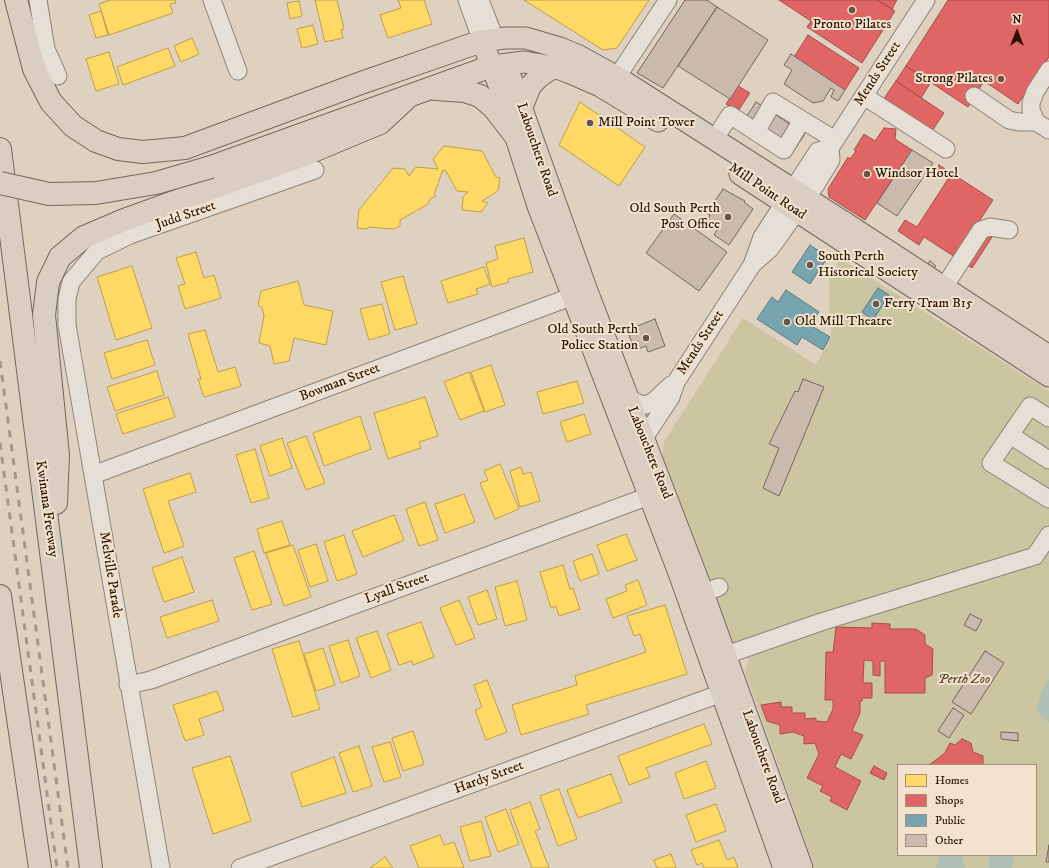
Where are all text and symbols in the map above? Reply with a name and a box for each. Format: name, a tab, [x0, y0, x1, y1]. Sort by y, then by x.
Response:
marker: Pronto Pilates	[847, 5, 857, 15]
north arrow	[997, 12, 1037, 52]
text: N	[1012, 13, 1022, 27]
place label: Pronto Pilates	[813, 17, 891, 33]
street label: Mends Street	[851, 39, 905, 109]
place label: Strong Pilates	[915, 71, 993, 87]
marker: Strong Pilates	[996, 74, 1006, 84]
street label: Labouchere Road	[512, 101, 560, 199]
place label: Mill Point Tower	[598, 115, 695, 131]
marker: Mill Point Tower	[585, 118, 595, 128]
street label: Mill Point Road	[725, 160, 809, 224]
place label: Windsor Hotel	[875, 166, 958, 182]
marker: Windsor Hotel	[862, 169, 872, 179]
street label: Judd Street	[154, 198, 218, 234]
place label: Old South Perth Post Office	[629, 201, 720, 234]
marker: Old South Perth Post Office	[723, 212, 733, 222]
place label: South Perth Historical Society	[818, 249, 918, 282]
marker: South Perth Historical Society	[805, 260, 815, 270]
place label: Ferry Tram B15	[884, 296, 973, 312]
marker: Ferry Tram B15	[871, 299, 881, 309]
street label: Mends Street	[674, 308, 728, 378]
place label: Old Mill Theatre	[795, 314, 892, 330]
marker: Old Mill Theatre	[782, 317, 792, 327]
place label: Old South Perth Police Station	[547, 322, 638, 354]
marker: Old South Perth Police Station	[641, 333, 651, 343]
street label: Bowman Street	[298, 360, 382, 406]
street label: Labouchere Road	[623, 404, 675, 502]
street label: Kwinana Freeway	[31, 459, 61, 559]
street label: Melville Parade	[95, 531, 125, 619]
street label: Lyall Street	[363, 570, 431, 608]
park label: Perth Zoo	[938, 672, 990, 688]
street label: Labouchere Road	[737, 708, 787, 806]
street label: Hardy Street	[452, 758, 526, 798]
legend	[897, 764, 1037, 856]
text: Homes	[935, 773, 969, 788]
text: Shops	[935, 793, 963, 808]
text: Public	[935, 813, 965, 828]
text: Other	[935, 833, 963, 848]

